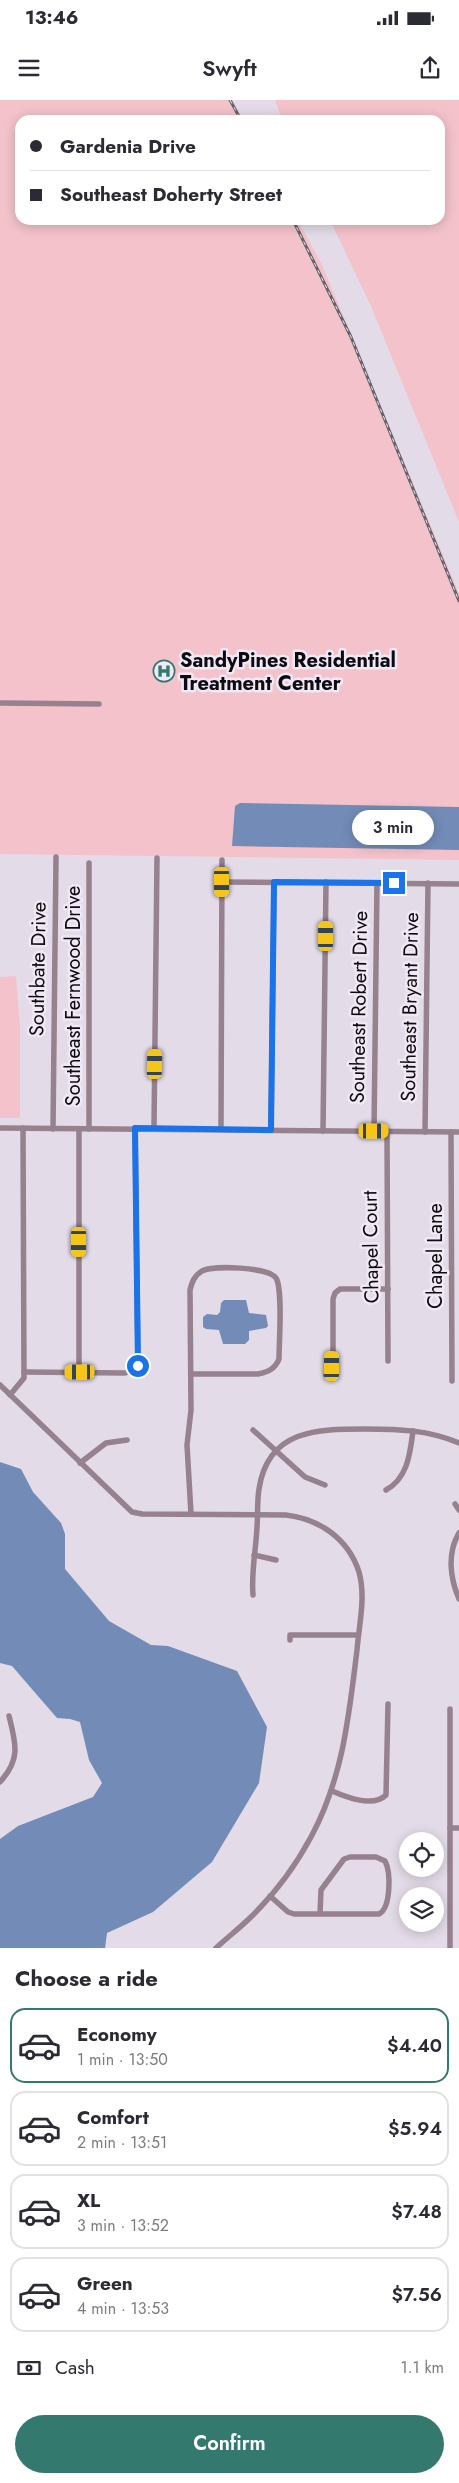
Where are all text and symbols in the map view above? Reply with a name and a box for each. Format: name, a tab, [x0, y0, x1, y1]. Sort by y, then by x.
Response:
text: 13:46	[25, 4, 79, 31]
text: Swyft	[202, 52, 257, 84]
icon: menu	[15, 54, 43, 82]
icon: share	[416, 54, 444, 82]
text: Gardenia Drive	[60, 133, 196, 160]
text: Southeast Doherty Street	[60, 181, 282, 208]
place label: SandyPines Residential Treatment Center	[180, 646, 396, 698]
hospital icon: SandyPines Residential Treatment Center	[152, 659, 176, 683]
callout: 3 min	[353, 810, 435, 846]
text: 3 min	[373, 816, 413, 839]
car	[214, 867, 229, 897]
route end	[383, 872, 405, 894]
street label: Southeast Fernwood Drive	[59, 886, 88, 1106]
street label: Southbate Drive	[22, 902, 54, 1036]
street label: Southeast Robert Drive	[343, 911, 375, 1103]
street label: Southeast Bryant Drive	[394, 912, 426, 1102]
car	[318, 921, 333, 951]
car	[147, 1049, 162, 1079]
car	[359, 1124, 389, 1139]
street label: Chapel Court	[356, 1190, 386, 1304]
street label: Chapel Lane	[421, 1203, 450, 1309]
car	[71, 1227, 86, 1257]
car	[324, 1351, 339, 1381]
route start	[127, 1355, 149, 1377]
car	[65, 1365, 95, 1380]
map controls	[399, 1832, 444, 1932]
button: locate	[399, 1832, 444, 1877]
button: layers	[399, 1887, 444, 1932]
text: Choose a ride	[15, 1962, 158, 1994]
text: Economy	[77, 2021, 157, 2048]
icon: car	[17, 2023, 62, 2068]
text: $4.40	[387, 2032, 442, 2059]
text: 1 min · 13:50	[77, 2048, 168, 2071]
text: Comfort	[77, 2104, 149, 2131]
icon: car	[17, 2106, 62, 2151]
text: $5.94	[388, 2115, 442, 2142]
text: 2 min · 13:51	[77, 2131, 167, 2154]
text: XL	[77, 2187, 100, 2214]
icon: car	[17, 2189, 62, 2234]
text: $7.48	[391, 2198, 442, 2225]
text: 3 min · 13:52	[77, 2214, 169, 2237]
text: Green	[77, 2270, 133, 2297]
icon: car	[17, 2272, 62, 2317]
text: $7.56	[391, 2281, 442, 2308]
text: 4 min · 13:53	[77, 2297, 169, 2320]
icon: cash	[15, 2354, 43, 2382]
text: Cash	[55, 2354, 95, 2381]
text: 1.1 km	[400, 2356, 444, 2379]
button: Confirm	[15, 2415, 444, 2473]

